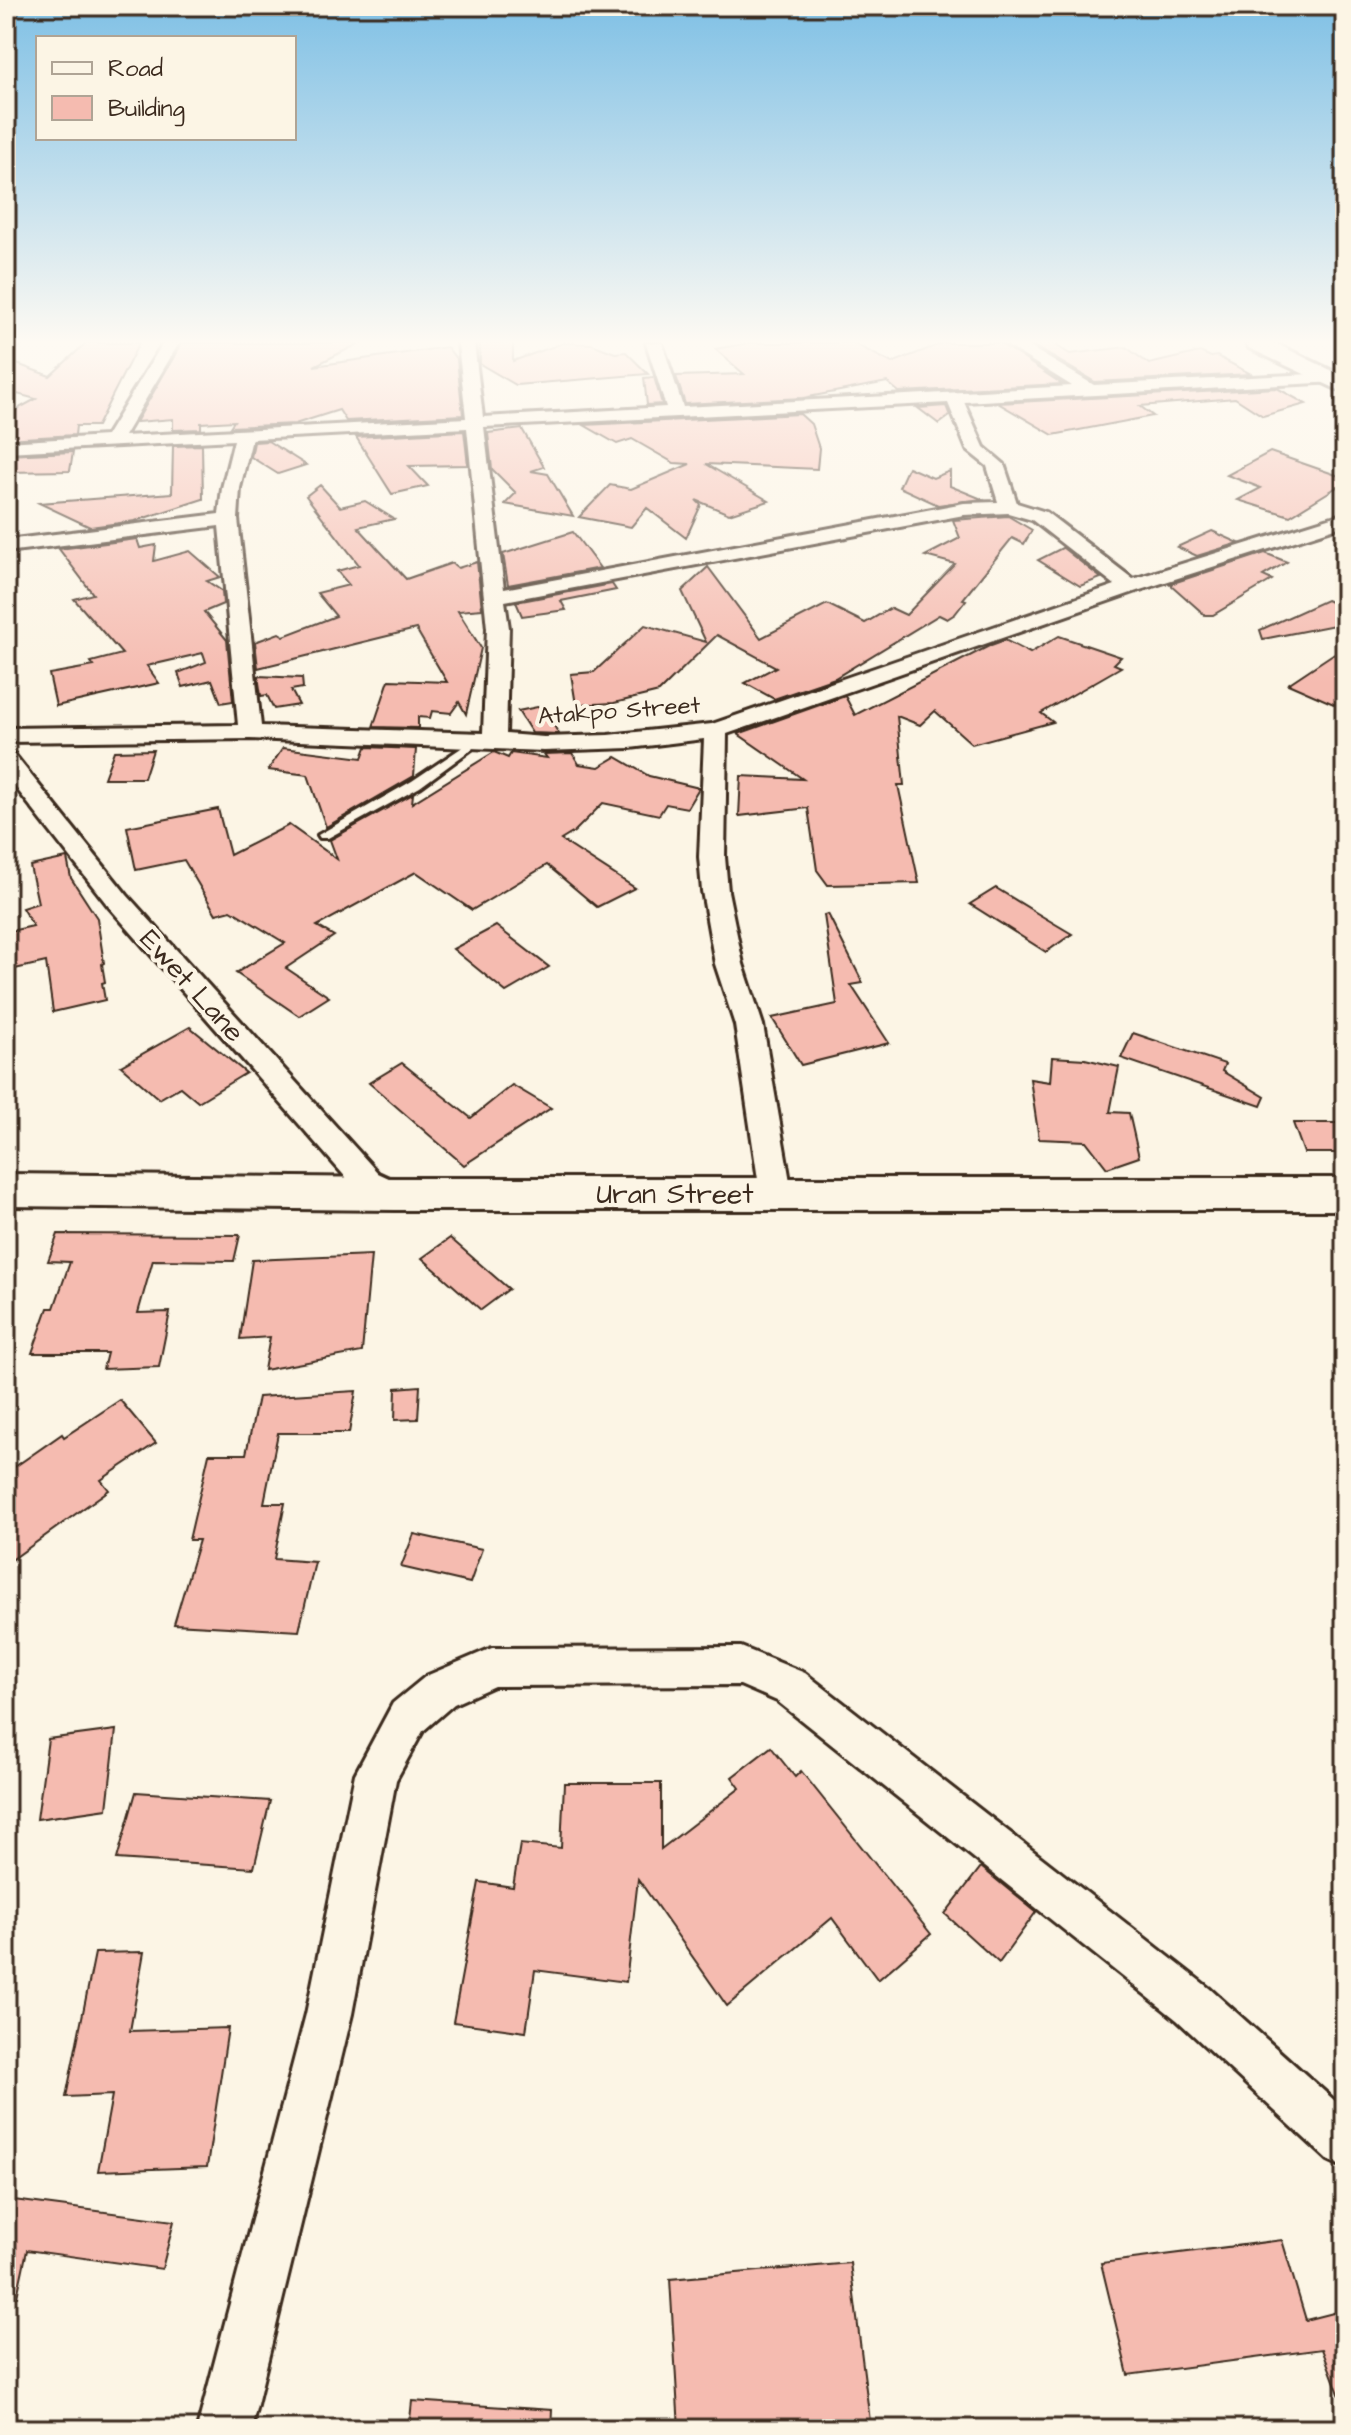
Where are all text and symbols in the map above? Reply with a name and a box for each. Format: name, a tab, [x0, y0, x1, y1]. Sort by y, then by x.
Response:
legend	[36, 36, 296, 140]
text: Road	[108, 52, 163, 86]
text: Building	[108, 92, 185, 127]
street label: Atakpo Street	[537, 688, 702, 734]
street label: Ewet Lane	[131, 921, 253, 1051]
street label: Uran Street	[596, 1175, 754, 1214]

